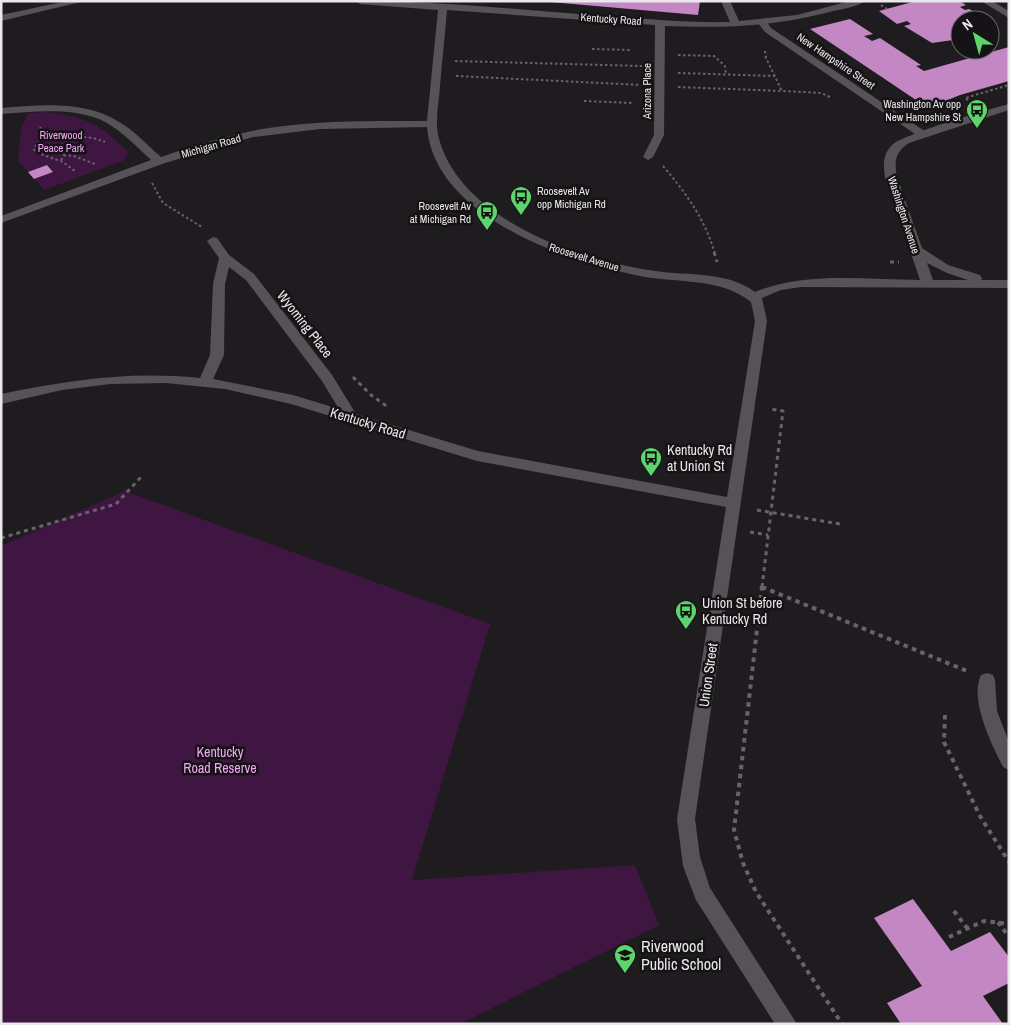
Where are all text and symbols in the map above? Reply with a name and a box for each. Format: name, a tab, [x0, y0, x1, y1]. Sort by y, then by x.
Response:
street label: Kentucky Road	[580, 10, 642, 28]
north arrow	[950, 10, 1000, 60]
text: N	[958, 15, 976, 34]
street label: New Hampshire Street	[794, 30, 878, 93]
street label: Arizona Place	[640, 63, 654, 120]
place label: Washington Av opp New Hampshire St	[883, 97, 961, 124]
bus stop icon: Washington Av opp New Hampshire St	[965, 98, 989, 129]
park label: Riverwood Peace Park	[38, 128, 85, 155]
street label: Michigan Road	[180, 131, 242, 161]
street label: Washington Avenue	[885, 175, 923, 255]
place label: Roosevelt Av opp Michigan Rd	[537, 184, 606, 211]
bus stop icon: Roosevelt Av opp Michigan Rd	[509, 185, 533, 216]
place label: Roosevelt Av at Michigan Rd	[410, 199, 471, 226]
bus stop icon: Roosevelt Av at Michigan Rd	[475, 200, 499, 231]
street label: Roosevelt Avenue	[547, 240, 621, 274]
street label: Wyoming Place	[273, 287, 337, 361]
street label: Kentucky Road	[328, 403, 408, 443]
place label: Kentucky Rd at Union St	[667, 441, 732, 475]
bus stop icon: Kentucky Rd at Union St	[639, 446, 663, 477]
place label: Union St before Kentucky Rd	[702, 594, 782, 628]
bus stop icon: Union St before Kentucky Rd	[674, 599, 698, 630]
street label: Union Street	[695, 642, 721, 708]
park label: Kentucky Road Reserve	[183, 743, 257, 777]
place label: Riverwood Public School	[641, 935, 721, 975]
school or university icon: Riverwood Public School	[613, 943, 637, 974]

